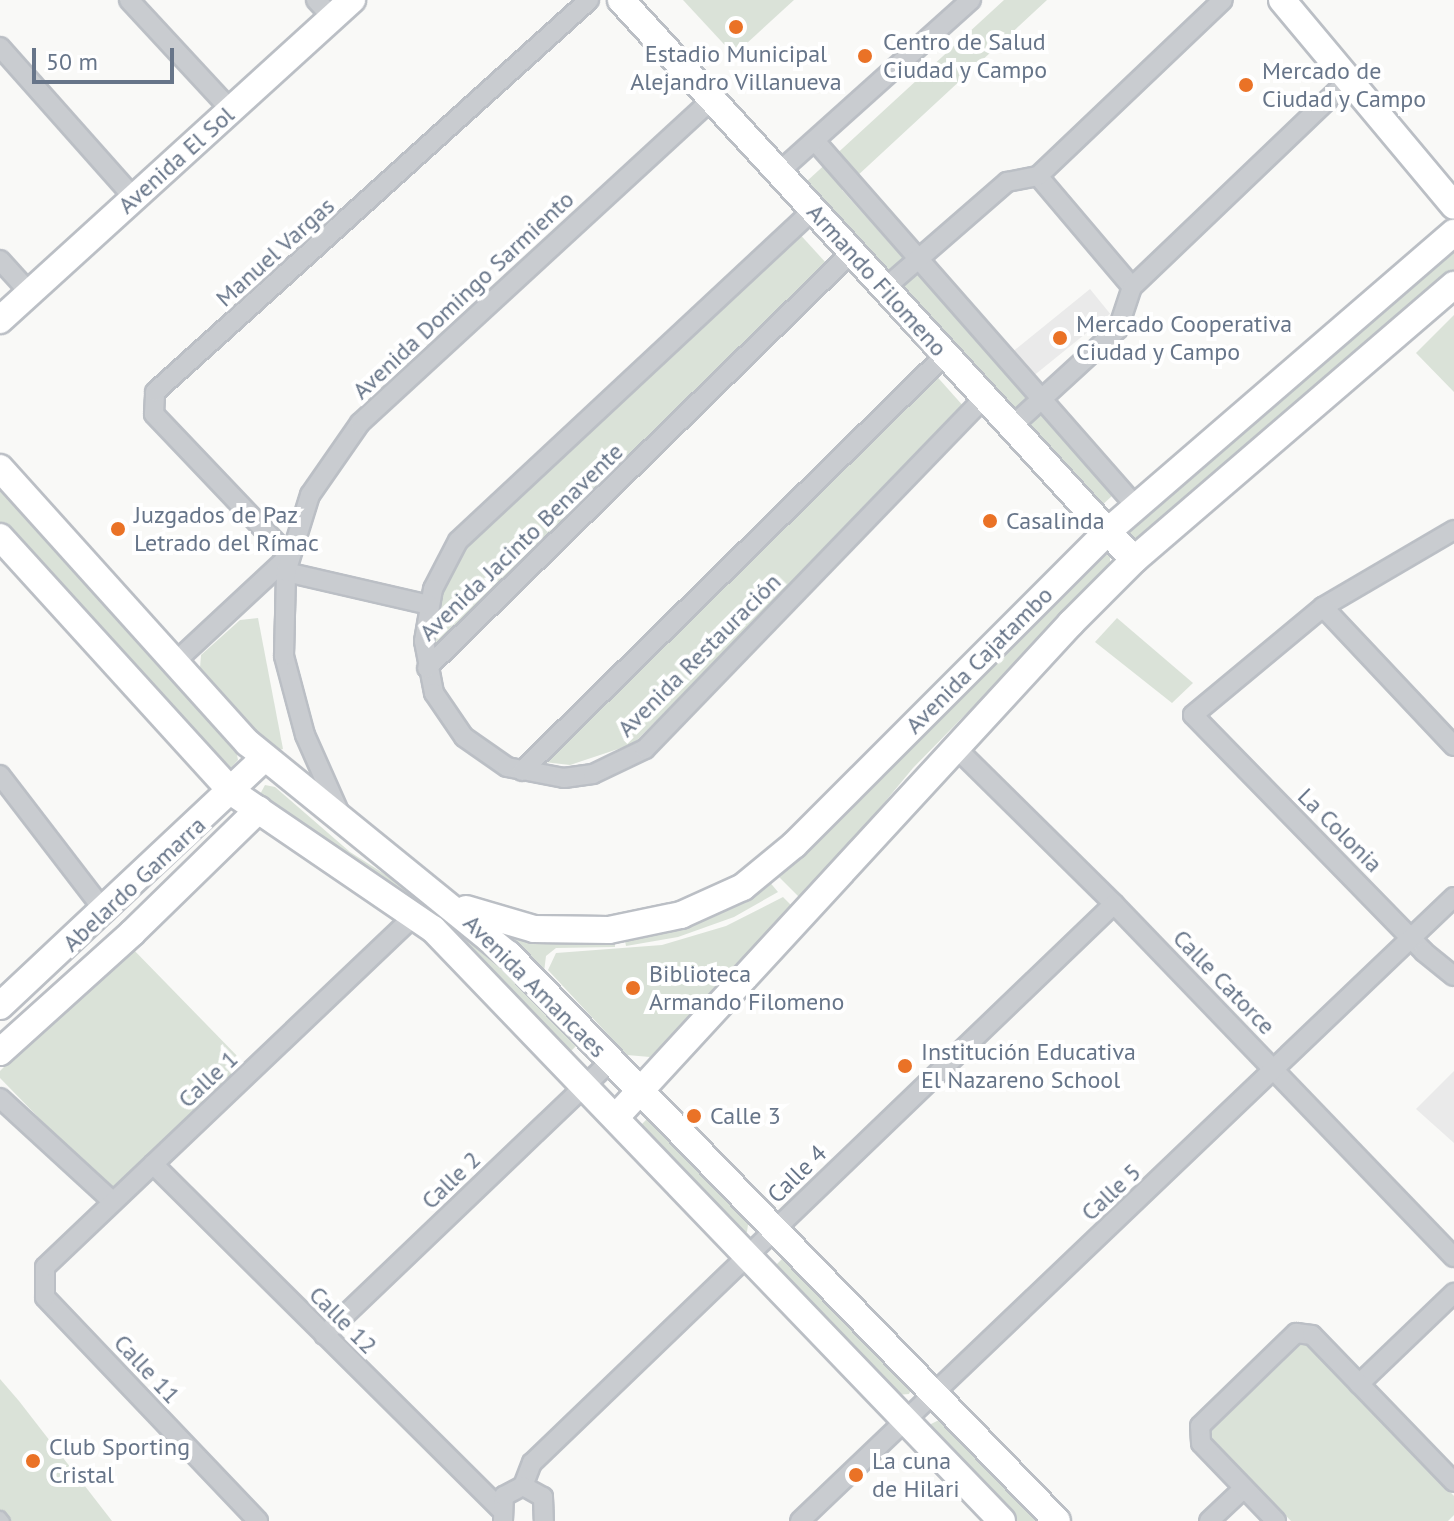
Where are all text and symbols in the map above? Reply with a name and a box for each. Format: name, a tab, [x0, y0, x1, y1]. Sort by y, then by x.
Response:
marker: Estadio Municipal Alejandro Villanueva	[727, 18, 745, 36]
place label: Centro de Salud Ciudad y Campo	[883, 28, 1048, 84]
scale bar	[36, 32, 178, 82]
place label: Estadio Municipal Alejandro Villanueva	[630, 40, 842, 96]
marker: Centro de Salud Ciudad y Campo	[854, 45, 876, 67]
text: 50 m	[46, 46, 98, 77]
place label: Mercado de Ciudad y Campo	[1262, 57, 1427, 113]
marker: Mercado de Ciudad y Campo	[1237, 76, 1255, 94]
street label: Avenida El Sol	[112, 100, 240, 220]
street label: Avenida Domingo Sarmiento	[346, 185, 580, 405]
street label: Manuel Vargas	[210, 191, 340, 313]
street label: Armando Filomeno	[801, 198, 953, 362]
place label: Mercado Cooperativa Ciudad y Campo	[1076, 310, 1292, 366]
marker: Mercado Cooperativa Ciudad y Campo	[1051, 329, 1069, 347]
street label: Avenida Jacinto Benavente	[413, 437, 629, 647]
place label: Juzgados de Paz Letrado del Rímac	[134, 501, 319, 557]
place label: Casalinda	[1006, 507, 1105, 535]
marker: Casalinda	[981, 512, 999, 530]
marker: Juzgados de Paz Letrado del Rímac	[109, 520, 127, 538]
street label: Avenida Restauración	[611, 567, 787, 743]
street label: Avenida Cajatambo	[899, 580, 1059, 740]
street label: La Colonia	[1292, 782, 1388, 878]
street label: Abelardo Gamarra	[57, 811, 211, 957]
street label: Avenida Amancaes	[457, 908, 613, 1064]
street label: Calle Catorce	[1167, 924, 1281, 1040]
place label: Biblioteca Armando Filomeno	[649, 960, 844, 1016]
marker: Biblioteca Armando Filomeno	[624, 979, 642, 997]
place label: Institución Educativa El Nazareno School	[921, 1038, 1136, 1094]
street label: Calle 1	[172, 1044, 244, 1114]
marker: Institución Educativa El Nazareno School	[896, 1057, 914, 1075]
place label: Calle 3	[710, 1102, 781, 1130]
marker: Calle 3	[685, 1107, 703, 1125]
street label: Calle 4	[761, 1139, 833, 1209]
street label: Calle 2	[415, 1145, 487, 1215]
street label: Calle 5	[1075, 1157, 1147, 1227]
street label: Calle 12	[303, 1280, 383, 1360]
street label: Calle 11	[108, 1328, 186, 1410]
place label: Club Sporting Cristal	[49, 1433, 190, 1489]
place label: La cuna de Hilari	[872, 1447, 960, 1503]
marker: Club Sporting Cristal	[24, 1452, 42, 1470]
marker: La cuna de Hilari	[847, 1466, 865, 1484]

